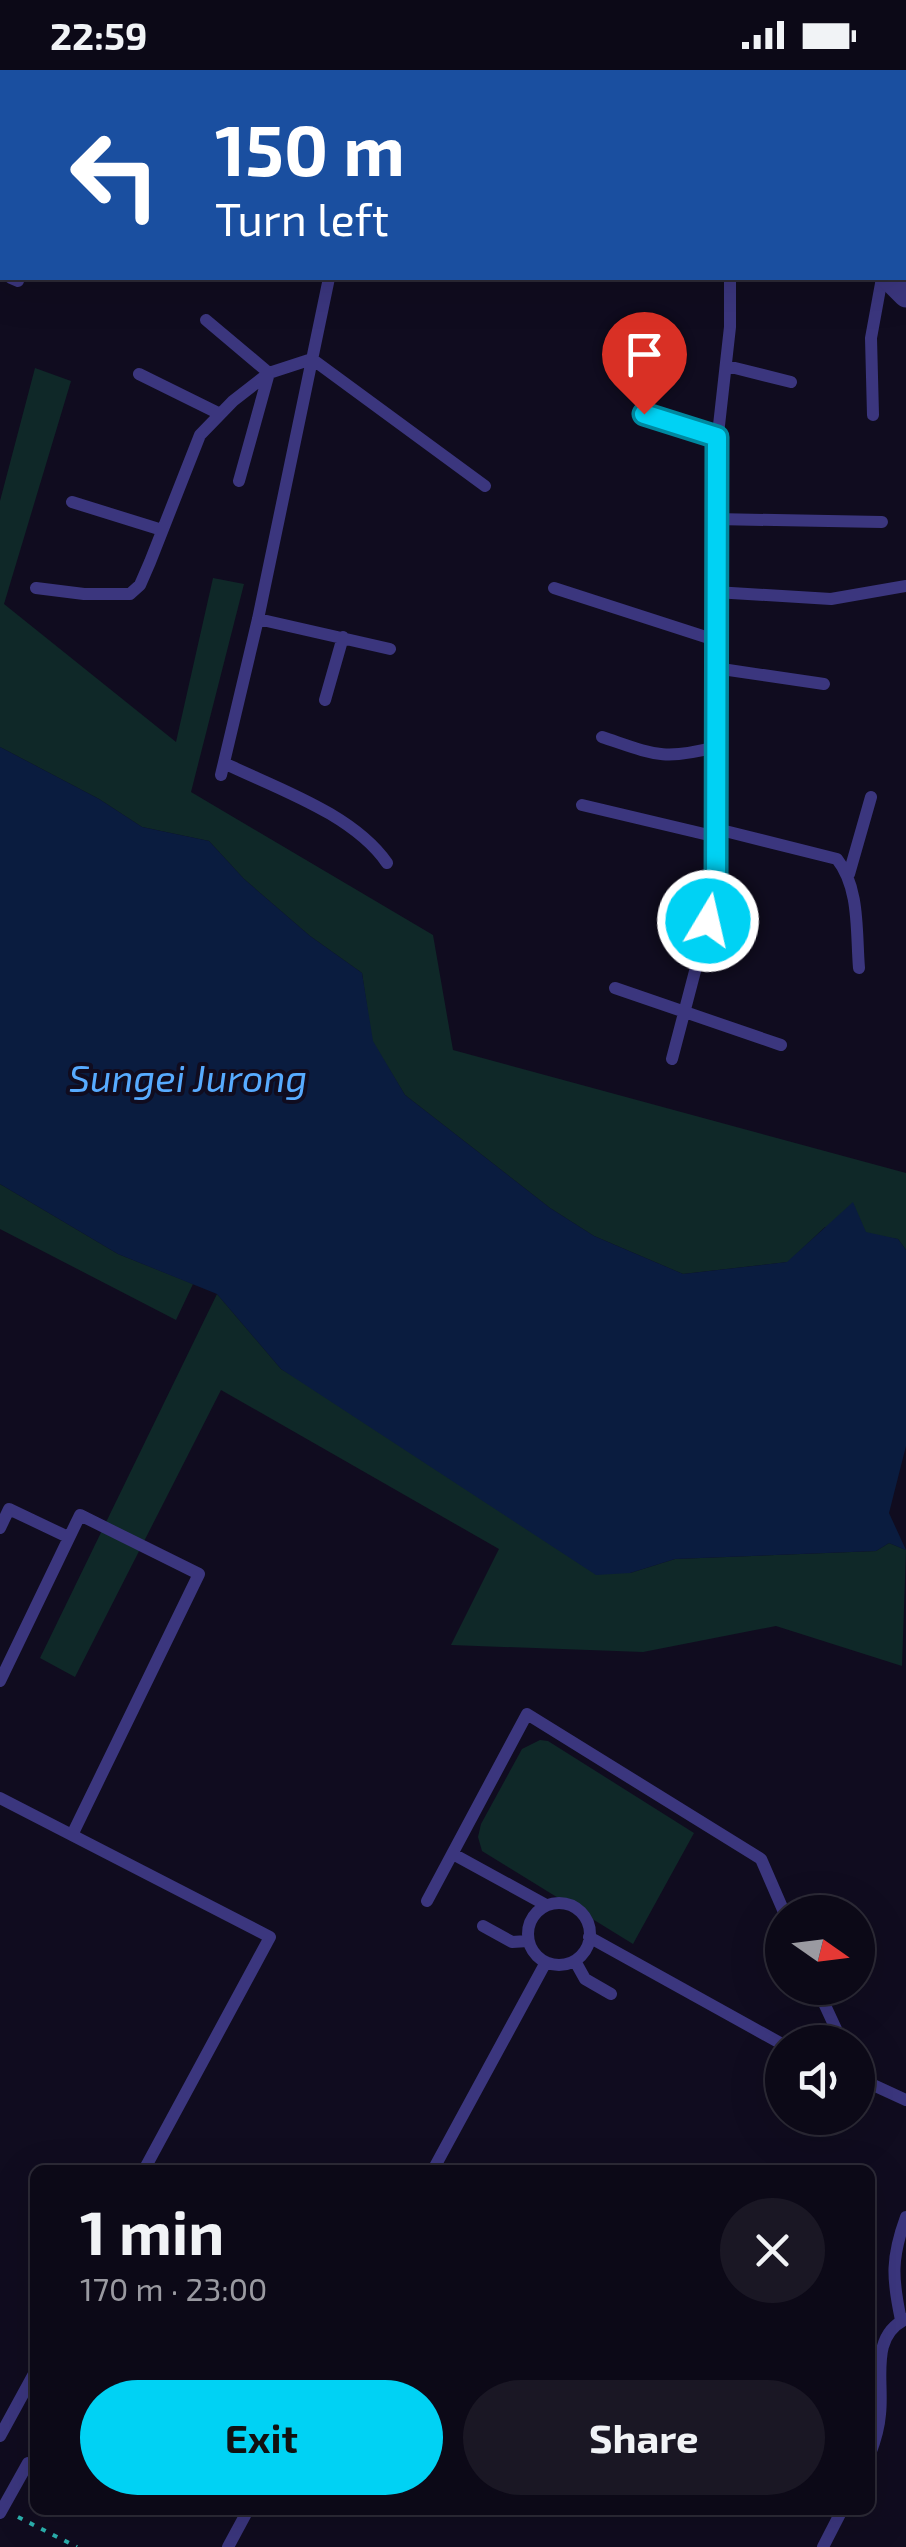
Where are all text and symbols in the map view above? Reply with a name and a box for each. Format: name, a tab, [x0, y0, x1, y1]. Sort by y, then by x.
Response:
text: 22:59	[50, 12, 147, 58]
text: 150 m	[215, 106, 405, 190]
icon: left	[50, 110, 180, 240]
text: Turn left	[215, 191, 389, 245]
pin	[602, 312, 687, 415]
icon: arrive	[617, 327, 672, 382]
position arrow	[656, 869, 760, 973]
water label: Sungei Jurong	[69, 1054, 307, 1100]
north arrow	[765, 1895, 875, 2005]
map controls	[765, 1895, 875, 2135]
button: sound	[765, 2025, 875, 2135]
text: 1 min	[80, 2195, 224, 2267]
button: close	[720, 2198, 825, 2303]
text: 170 m · 23:00	[80, 2269, 267, 2307]
button: Exit	[80, 2380, 443, 2495]
button: Share	[463, 2380, 825, 2495]

